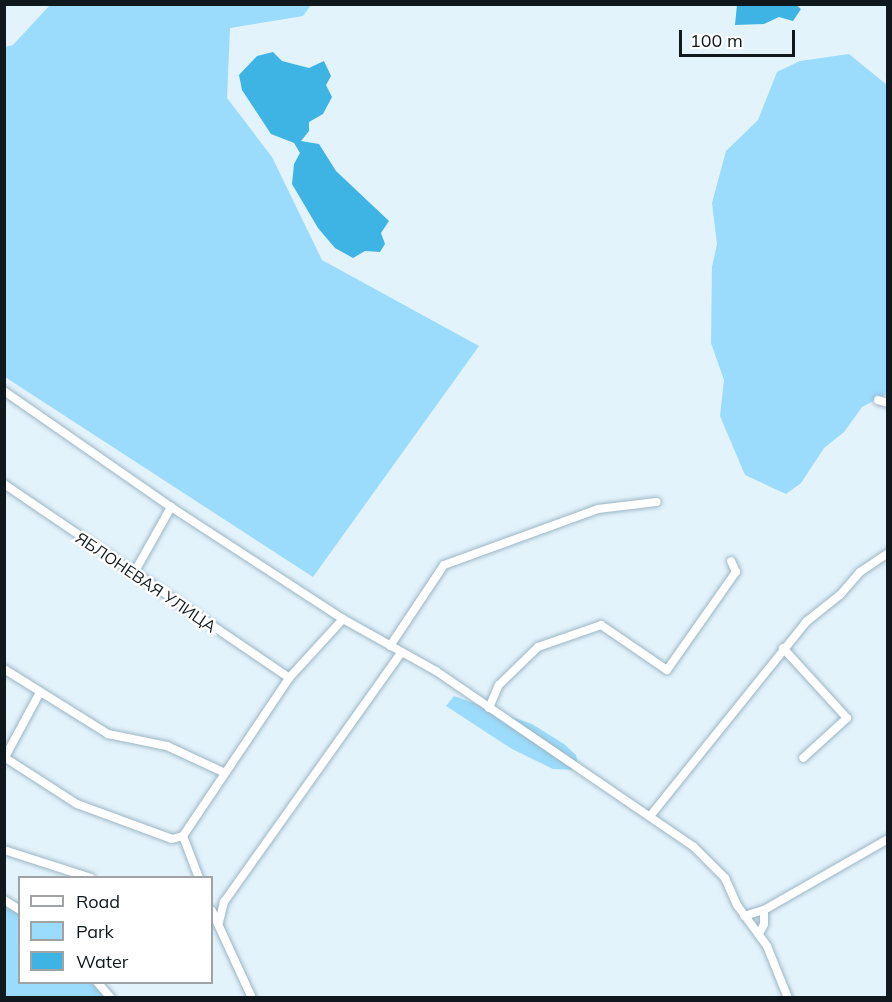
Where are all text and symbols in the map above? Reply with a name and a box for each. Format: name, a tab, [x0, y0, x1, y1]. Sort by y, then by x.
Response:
scale bar	[682, 18, 798, 56]
text: 100 m	[690, 29, 743, 52]
street label: ЯБЛОНЕВАЯ УЛИЦА	[72, 528, 220, 636]
legend	[18, 876, 213, 984]
text: Road	[76, 890, 120, 913]
text: Park	[76, 920, 114, 943]
text: Water	[76, 950, 128, 973]

